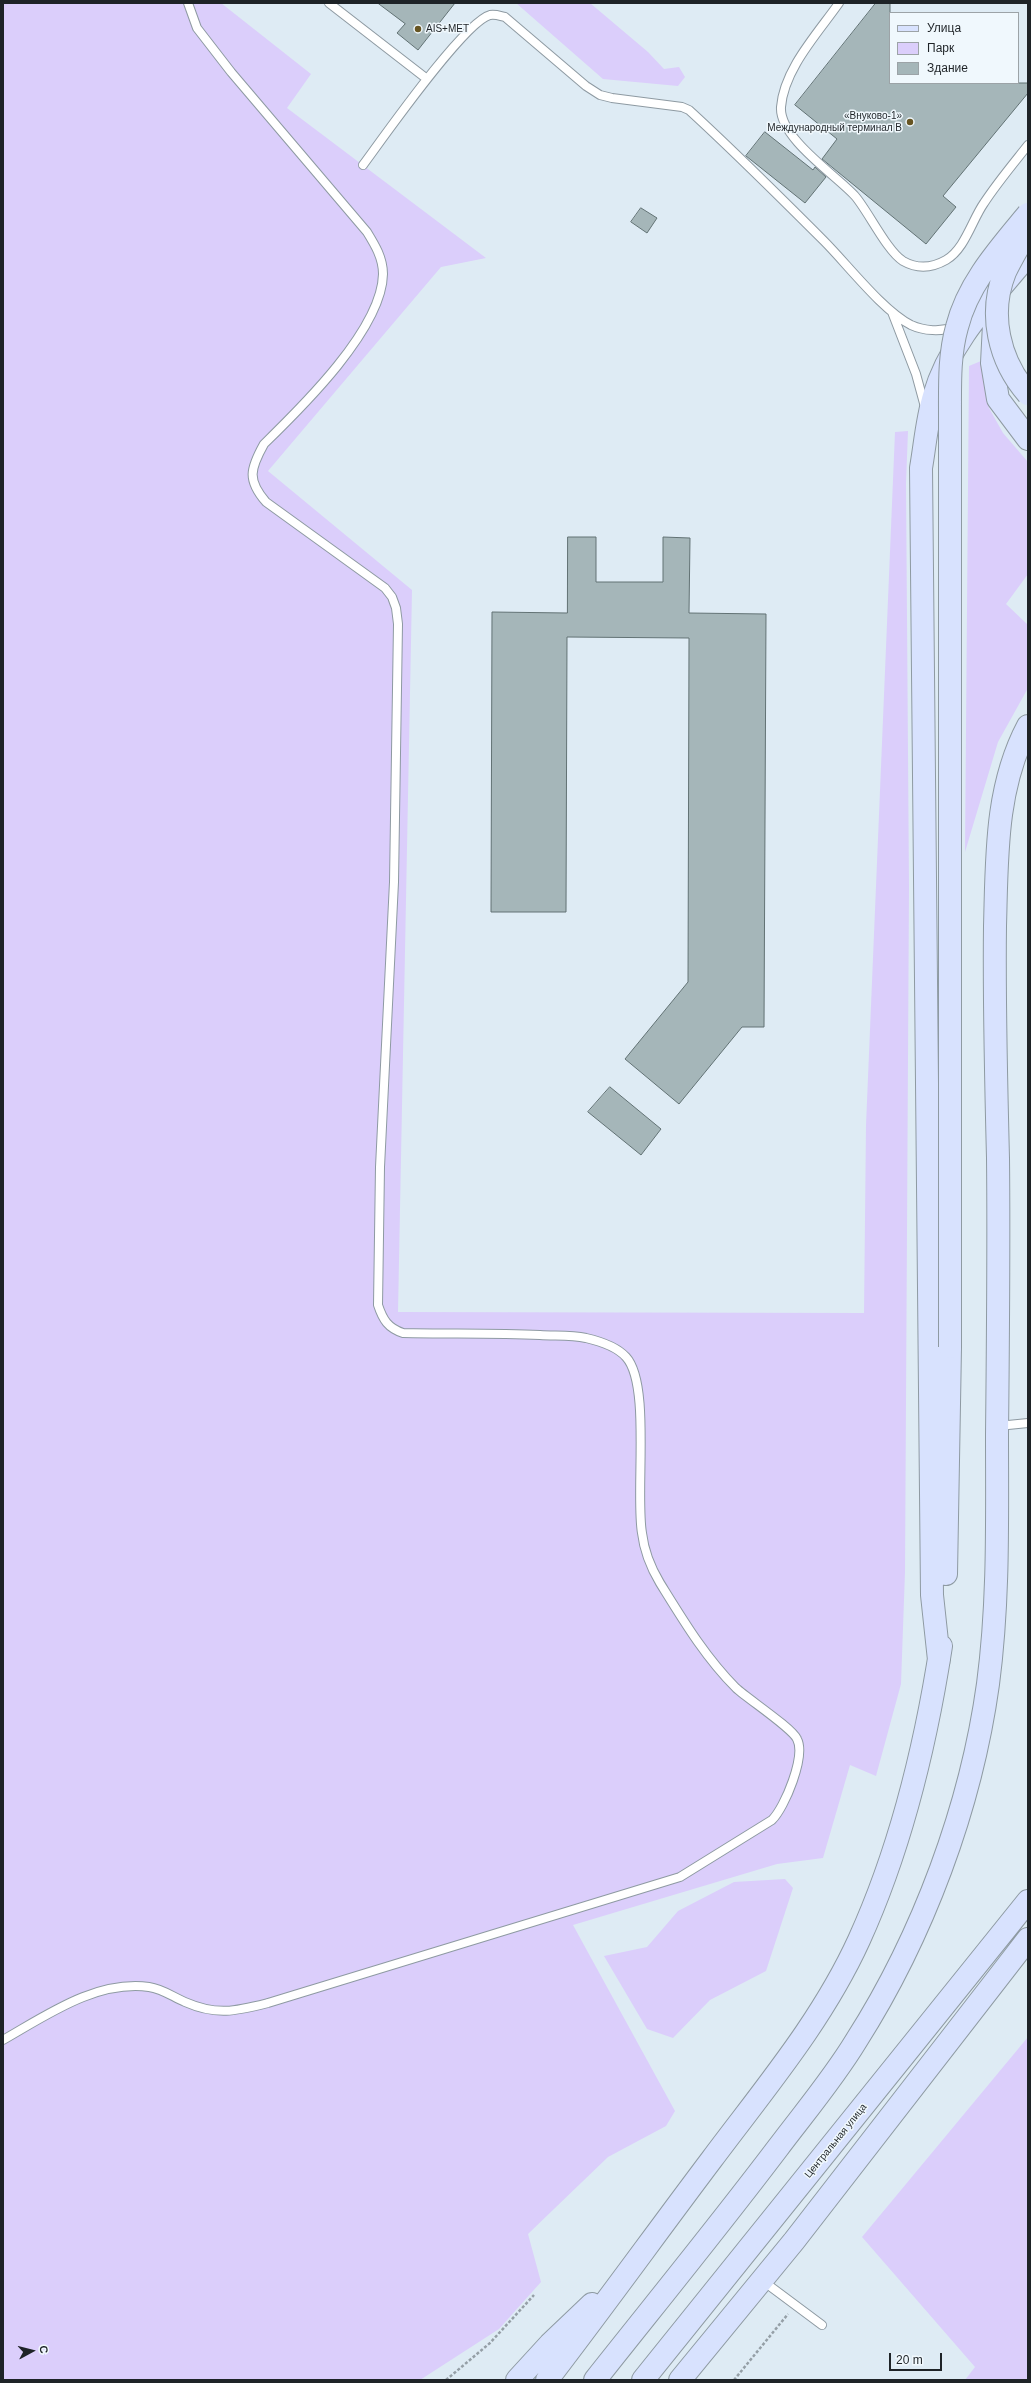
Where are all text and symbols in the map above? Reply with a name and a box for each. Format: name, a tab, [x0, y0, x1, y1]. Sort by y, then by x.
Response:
legend	[889, 12, 1019, 84]
text: Улица	[927, 21, 961, 35]
place label: AIS+MET	[426, 23, 469, 35]
marker: AIS+MET	[413, 24, 423, 34]
text: Парк	[927, 41, 954, 55]
text: Здание	[927, 61, 968, 75]
place label: «Внуково-1» Международный терминал B	[767, 110, 902, 134]
marker: «Внуково-1» Международный терминал B	[905, 117, 915, 127]
street label: Центральная улица	[802, 2101, 870, 2181]
north arrow	[12, 2331, 52, 2371]
text: С	[37, 2345, 50, 2354]
scale bar	[891, 2345, 944, 2371]
text: 20 m	[896, 2353, 923, 2367]

